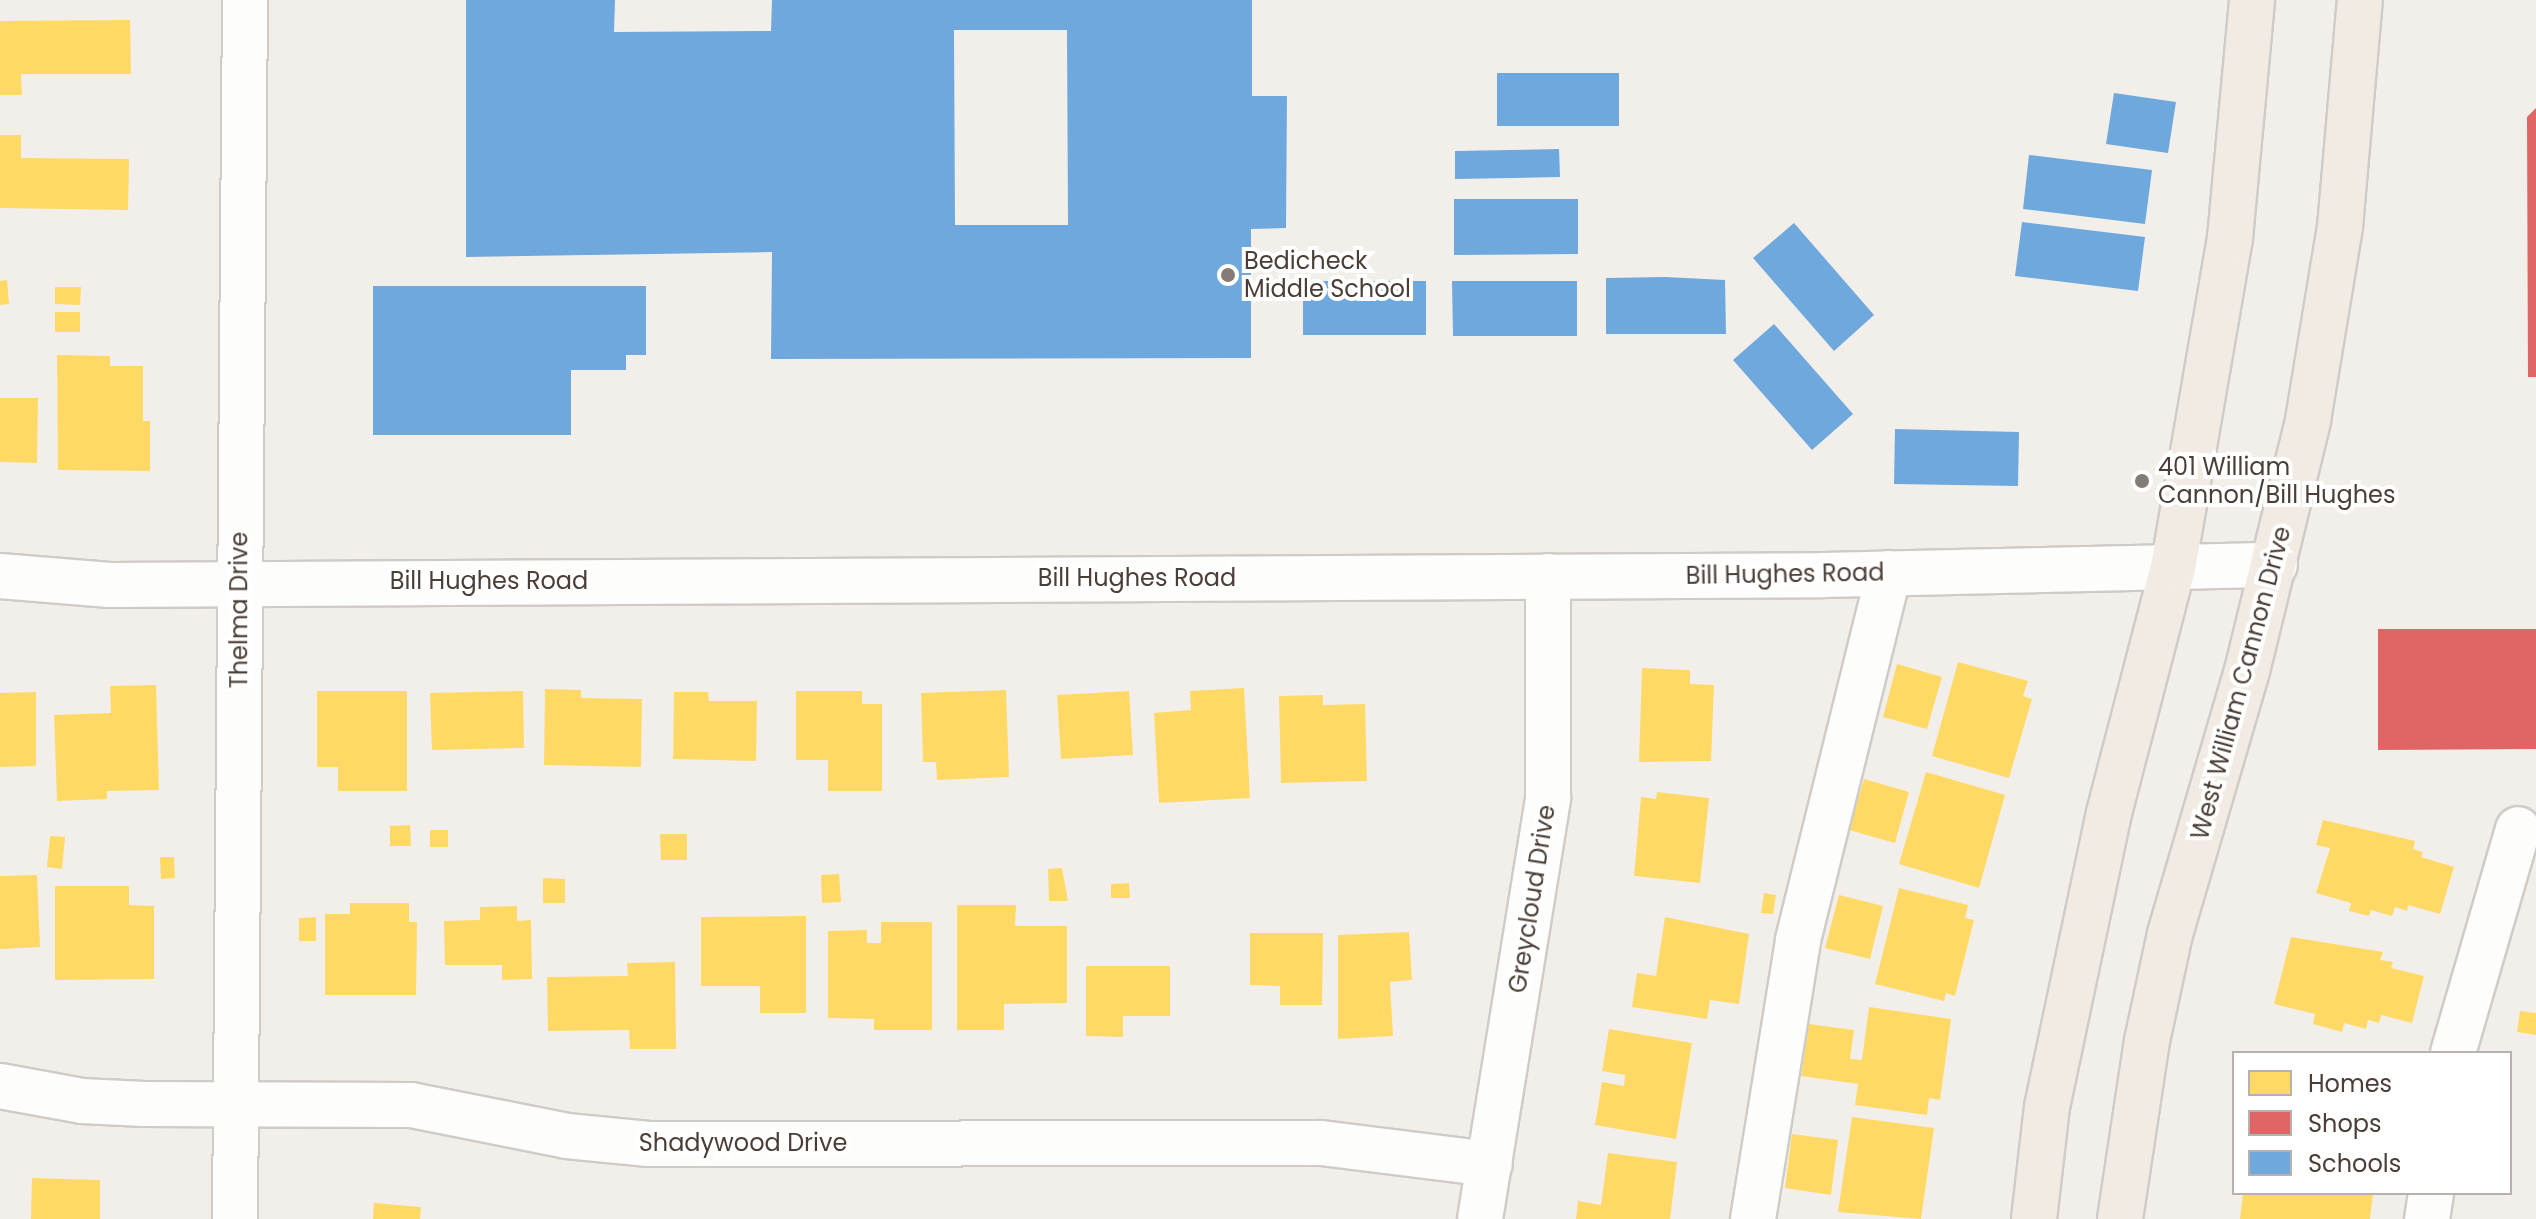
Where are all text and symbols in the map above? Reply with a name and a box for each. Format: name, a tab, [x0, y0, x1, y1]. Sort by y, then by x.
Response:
place label: Bedicheck Middle School	[1244, 247, 1411, 303]
marker: Bedicheck Middle School	[1219, 266, 1237, 284]
place label: 401 William Cannon/Bill Hughes	[2158, 453, 2395, 509]
marker: 401 William Cannon/Bill Hughes	[2133, 472, 2151, 490]
street label: West William Cannon Drive	[2185, 523, 2297, 843]
street label: Thelma Drive	[225, 532, 253, 688]
street label: Bill Hughes Road	[1685, 558, 1885, 590]
street label: Bill Hughes Road	[1038, 564, 1236, 592]
street label: Bill Hughes Road	[390, 567, 588, 595]
street label: Greycloud Drive	[1503, 803, 1561, 995]
legend	[2232, 1051, 2512, 1195]
text: Homes	[2308, 1067, 2392, 1100]
text: Shops	[2308, 1107, 2382, 1140]
street label: Shadywood Drive	[639, 1129, 847, 1157]
text: Schools	[2308, 1147, 2401, 1180]

